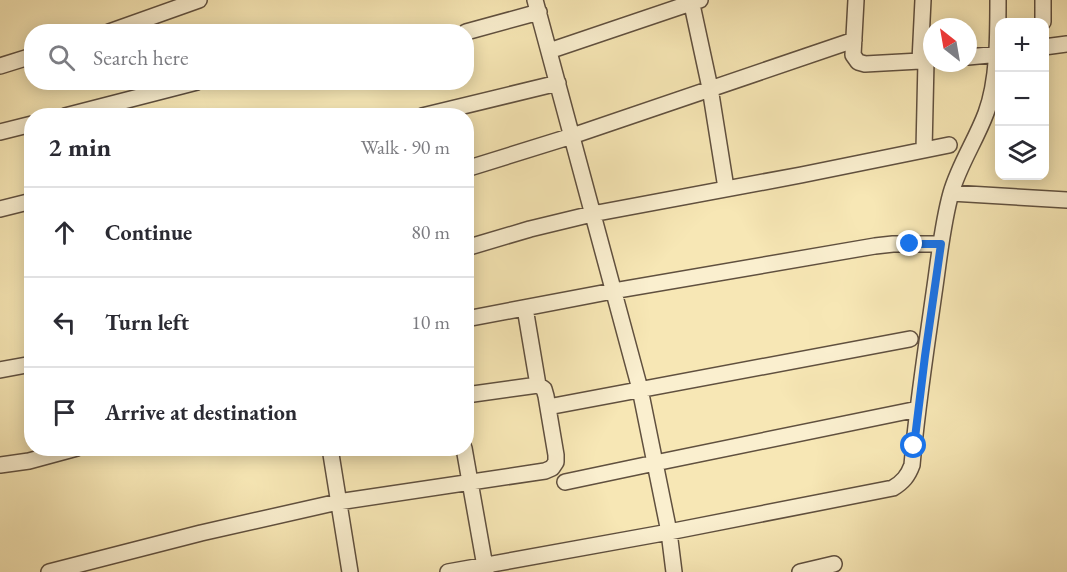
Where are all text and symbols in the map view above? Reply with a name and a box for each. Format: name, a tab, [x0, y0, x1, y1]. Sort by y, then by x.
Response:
north arrow	[923, 18, 977, 72]
map controls	[995, 18, 1049, 180]
button: +	[995, 18, 1049, 72]
search box	[24, 24, 474, 90]
icon: search	[45, 41, 78, 74]
text: Search here	[93, 43, 188, 72]
button: −	[995, 72, 1049, 126]
button: layers	[995, 126, 1049, 180]
text: 2 min	[48, 130, 111, 164]
text: Walk · 90 m	[361, 134, 450, 160]
icon: ahead	[48, 216, 81, 249]
text: Continue	[105, 218, 192, 247]
text: 80 m	[411, 219, 450, 245]
route end	[896, 230, 922, 256]
icon: left	[48, 306, 81, 339]
text: Turn left	[105, 308, 189, 337]
text: 10 m	[411, 309, 450, 335]
icon: arrive	[48, 396, 81, 429]
text: Arrive at destination	[105, 398, 297, 427]
route start	[900, 432, 926, 458]

